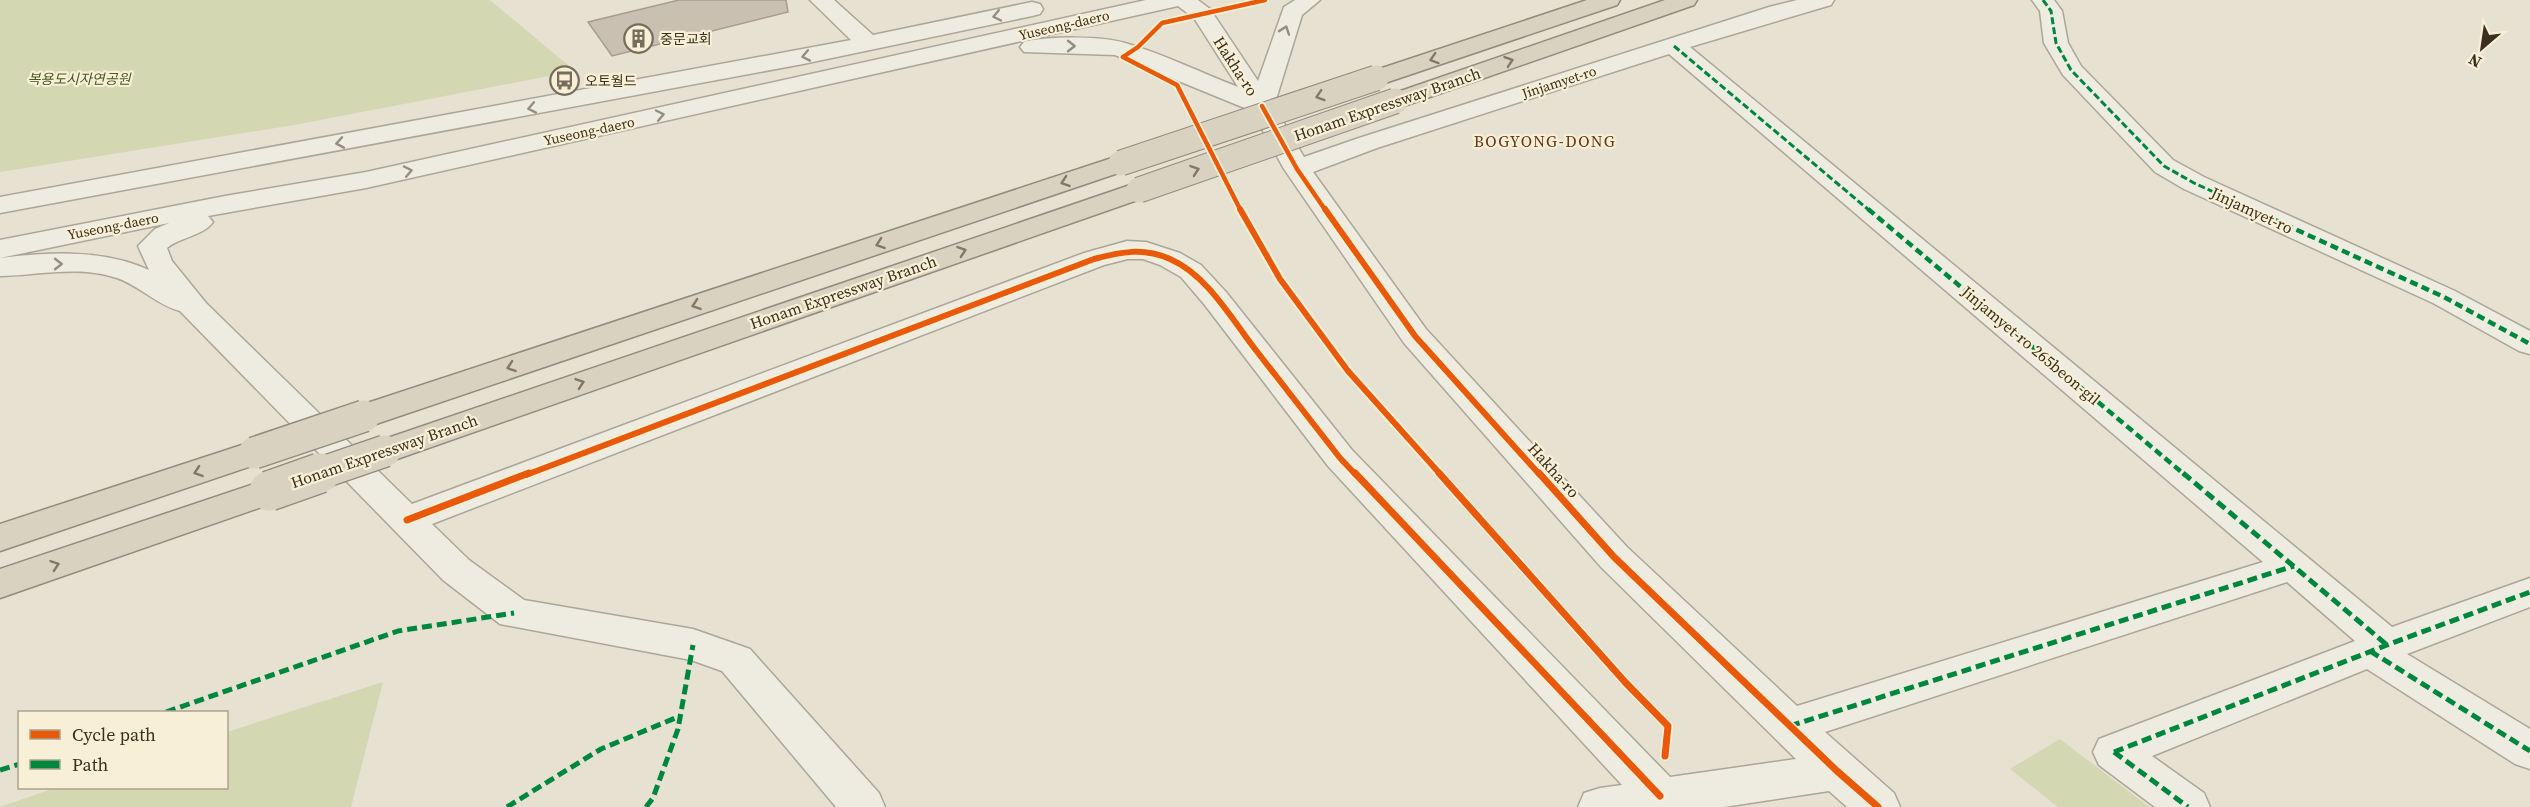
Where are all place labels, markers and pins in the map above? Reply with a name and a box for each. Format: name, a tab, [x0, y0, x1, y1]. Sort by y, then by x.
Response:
building icon: 중문교회	[623, 23, 655, 55]
place label: 중문교회	[660, 29, 712, 49]
bus stop icon: 오토월드	[548, 65, 580, 97]
place label: 오토월드	[585, 71, 637, 91]

